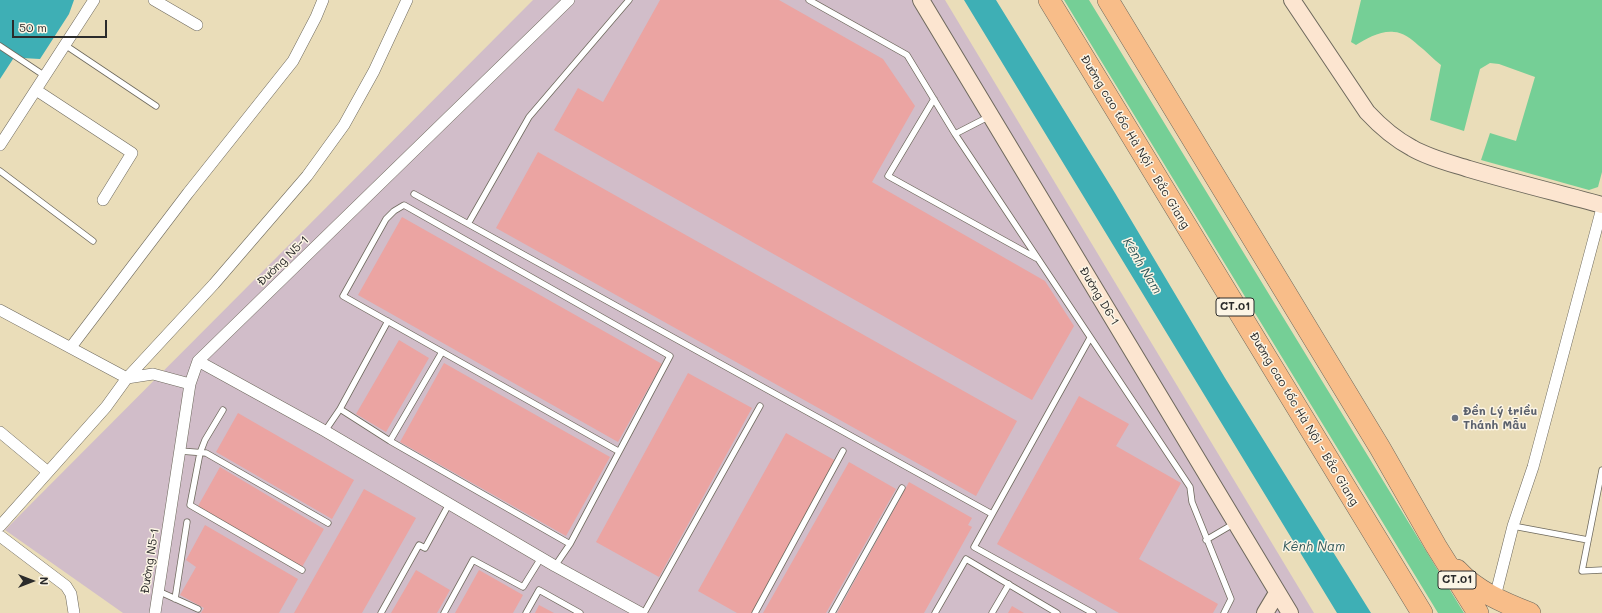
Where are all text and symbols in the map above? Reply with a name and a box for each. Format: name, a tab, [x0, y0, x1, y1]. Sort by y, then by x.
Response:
scale bar	[14, 12, 109, 38]
text: 50 m	[19, 19, 47, 35]
street label: Đường cao tốc Hà Nội - Bắc Giang	[1077, 52, 1193, 232]
street label: Đường N5-1	[254, 233, 312, 289]
water label: Kênh Nam	[1119, 235, 1165, 297]
street label: Đường D6-1	[1076, 264, 1122, 328]
road number: CT.01	[1216, 298, 1254, 316]
street label: Đường cao tốc Hà Nội - Bắc Giang	[1246, 329, 1362, 509]
place label: Đền Lý triều Thánh Mẫu	[1463, 404, 1537, 432]
marker: Đền Lý triều Thánh Mẫu	[1450, 413, 1460, 423]
street label: Đường N5-1	[138, 527, 162, 595]
water label: Kênh Nam	[1283, 539, 1345, 555]
north arrow	[12, 561, 52, 601]
road number: CT.01	[1438, 571, 1476, 589]
text: N	[37, 577, 52, 585]

